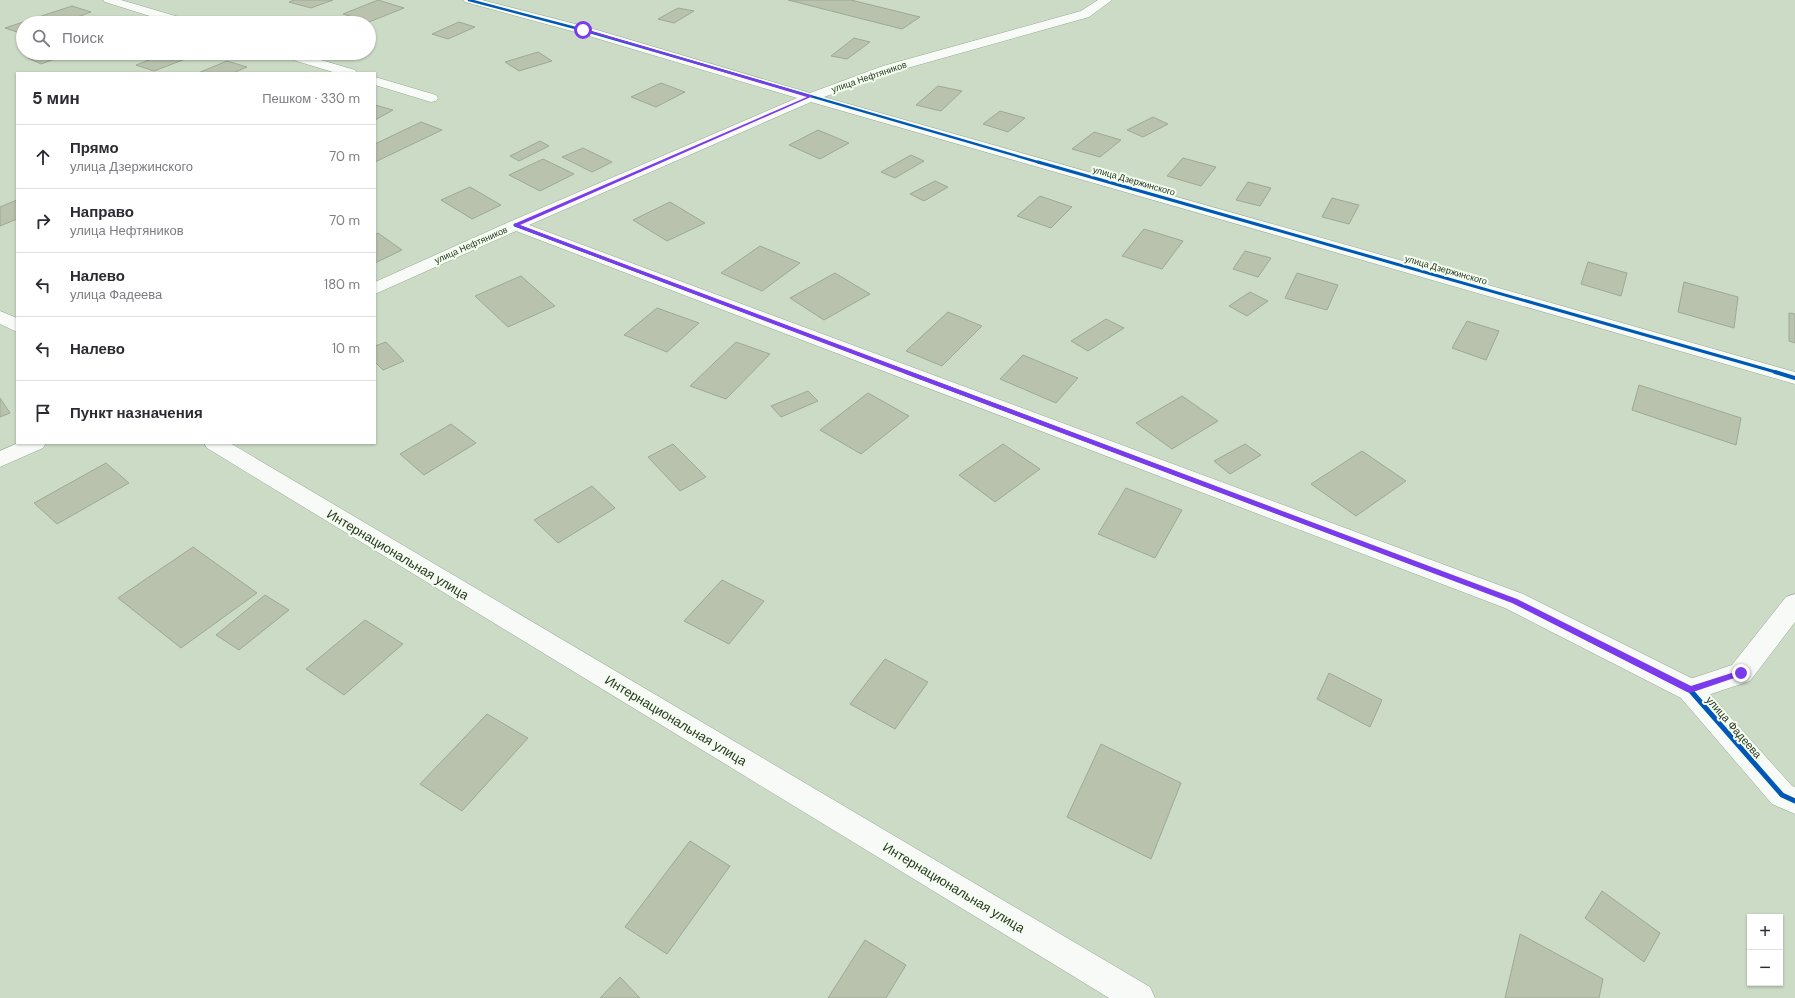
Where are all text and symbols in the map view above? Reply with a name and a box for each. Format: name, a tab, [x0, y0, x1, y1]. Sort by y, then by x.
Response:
search box	[16, 16, 376, 60]
route start	[574, 21, 592, 39]
icon: search	[30, 27, 52, 49]
text: Поиск	[62, 28, 104, 48]
street label: улица Нефтяников	[830, 58, 908, 95]
text: 5 мин	[32, 87, 80, 109]
text: Пешком · 330 m	[262, 90, 360, 107]
text: Прямо	[70, 138, 119, 158]
icon: ahead	[32, 146, 54, 168]
text: 70 m	[329, 148, 360, 165]
text: улица Дзержинского	[70, 158, 193, 175]
street label: улица Дзержинского	[1091, 163, 1177, 199]
text: Направо	[70, 202, 134, 222]
icon: right	[32, 210, 54, 232]
text: 70 m	[329, 212, 360, 229]
text: улица Нефтяников	[70, 222, 184, 239]
street label: улица Нефтяников	[433, 223, 510, 266]
street label: улица Дзержинского	[1403, 252, 1489, 288]
text: Налево	[70, 266, 125, 286]
icon: left	[32, 274, 54, 296]
text: 180 m	[324, 276, 360, 293]
text: улица Фадеева	[70, 286, 162, 303]
icon: left	[32, 338, 54, 360]
text: Налево	[70, 339, 125, 359]
text: 10 m	[332, 340, 360, 357]
icon: arrive	[32, 402, 54, 424]
text: Пункт назначения	[70, 403, 203, 423]
street label: Интернациональная улица	[324, 505, 472, 604]
route end	[1732, 664, 1750, 682]
street label: Интернациональная улица	[602, 671, 750, 770]
street label: улица Фадеева	[1703, 693, 1765, 762]
street label: Интернациональная улица	[880, 838, 1028, 937]
map controls	[1747, 914, 1783, 986]
button: +	[1747, 914, 1783, 950]
button: −	[1747, 950, 1783, 986]

